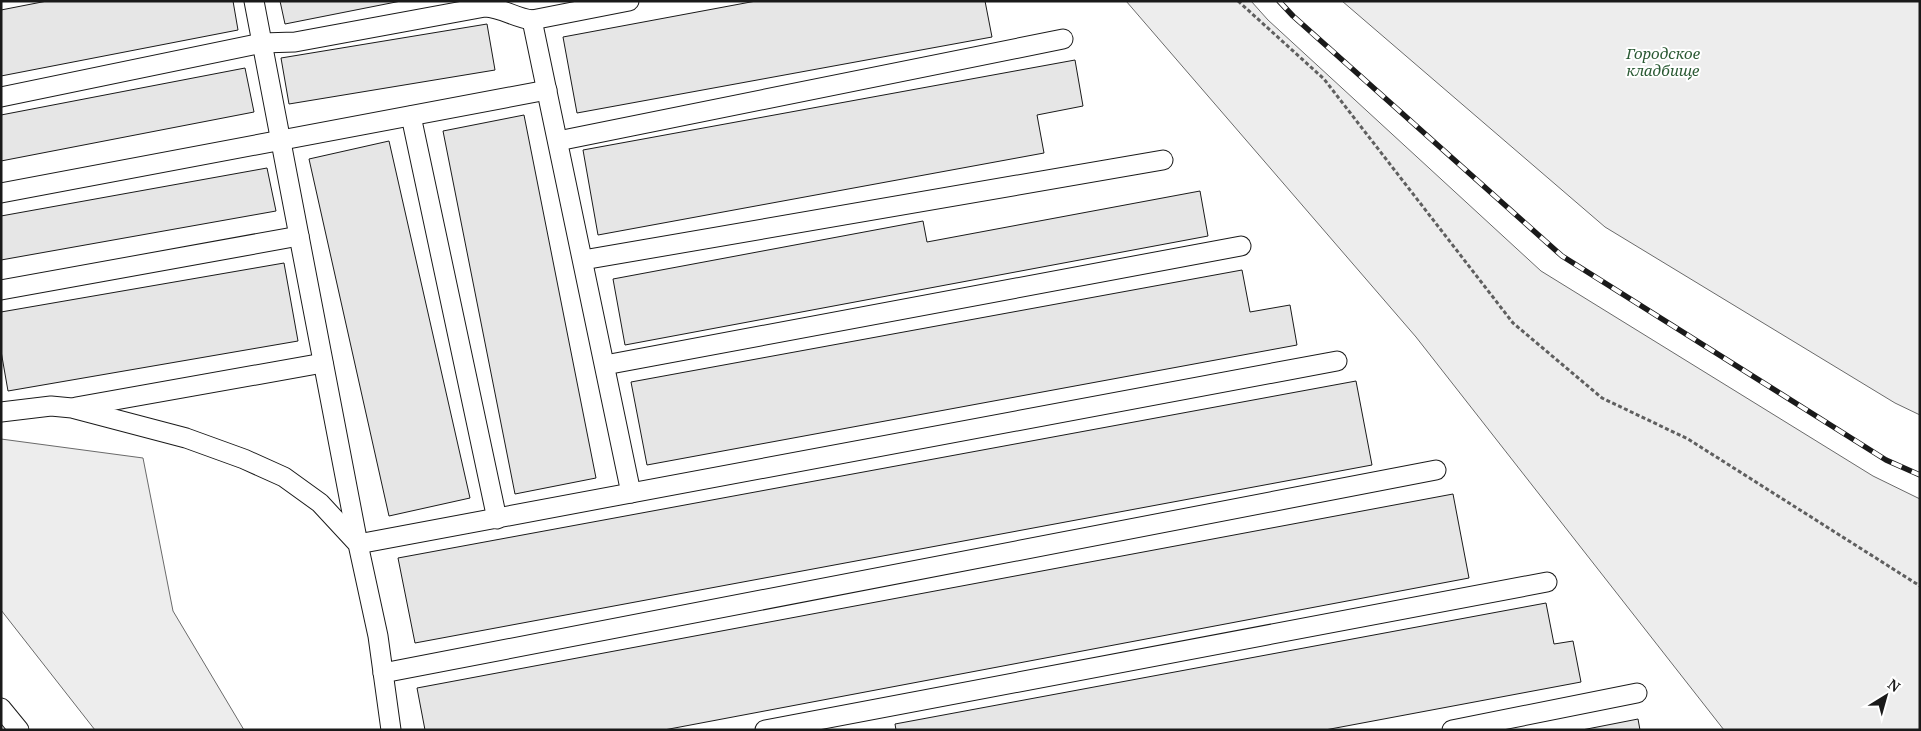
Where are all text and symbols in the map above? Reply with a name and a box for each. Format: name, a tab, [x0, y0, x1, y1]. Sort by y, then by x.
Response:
park label: Городское кладбище	[1625, 43, 1701, 80]
north arrow	[1861, 671, 1911, 721]
text: N	[1884, 674, 1904, 696]

